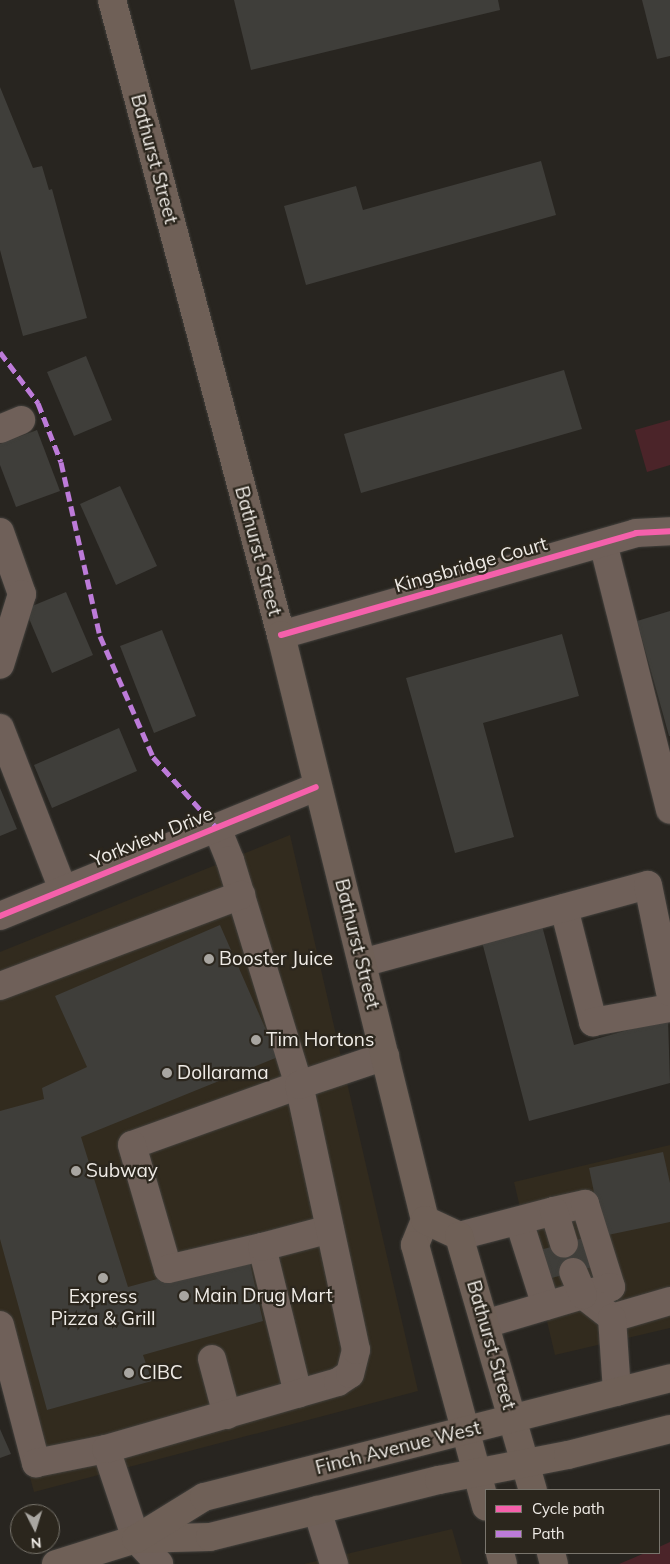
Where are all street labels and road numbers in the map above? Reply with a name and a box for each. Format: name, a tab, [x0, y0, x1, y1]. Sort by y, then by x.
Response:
street label: Bathurst Street	[126, 92, 182, 226]
street label: Bathurst Street	[230, 484, 286, 618]
street label: Kingsbridge Court	[392, 532, 550, 598]
street label: Yorkview Drive	[88, 802, 216, 872]
street label: Bathurst Street	[330, 877, 384, 1011]
street label: Bathurst Street	[462, 1278, 520, 1412]
street label: Finch Avenue West	[313, 1416, 483, 1480]

